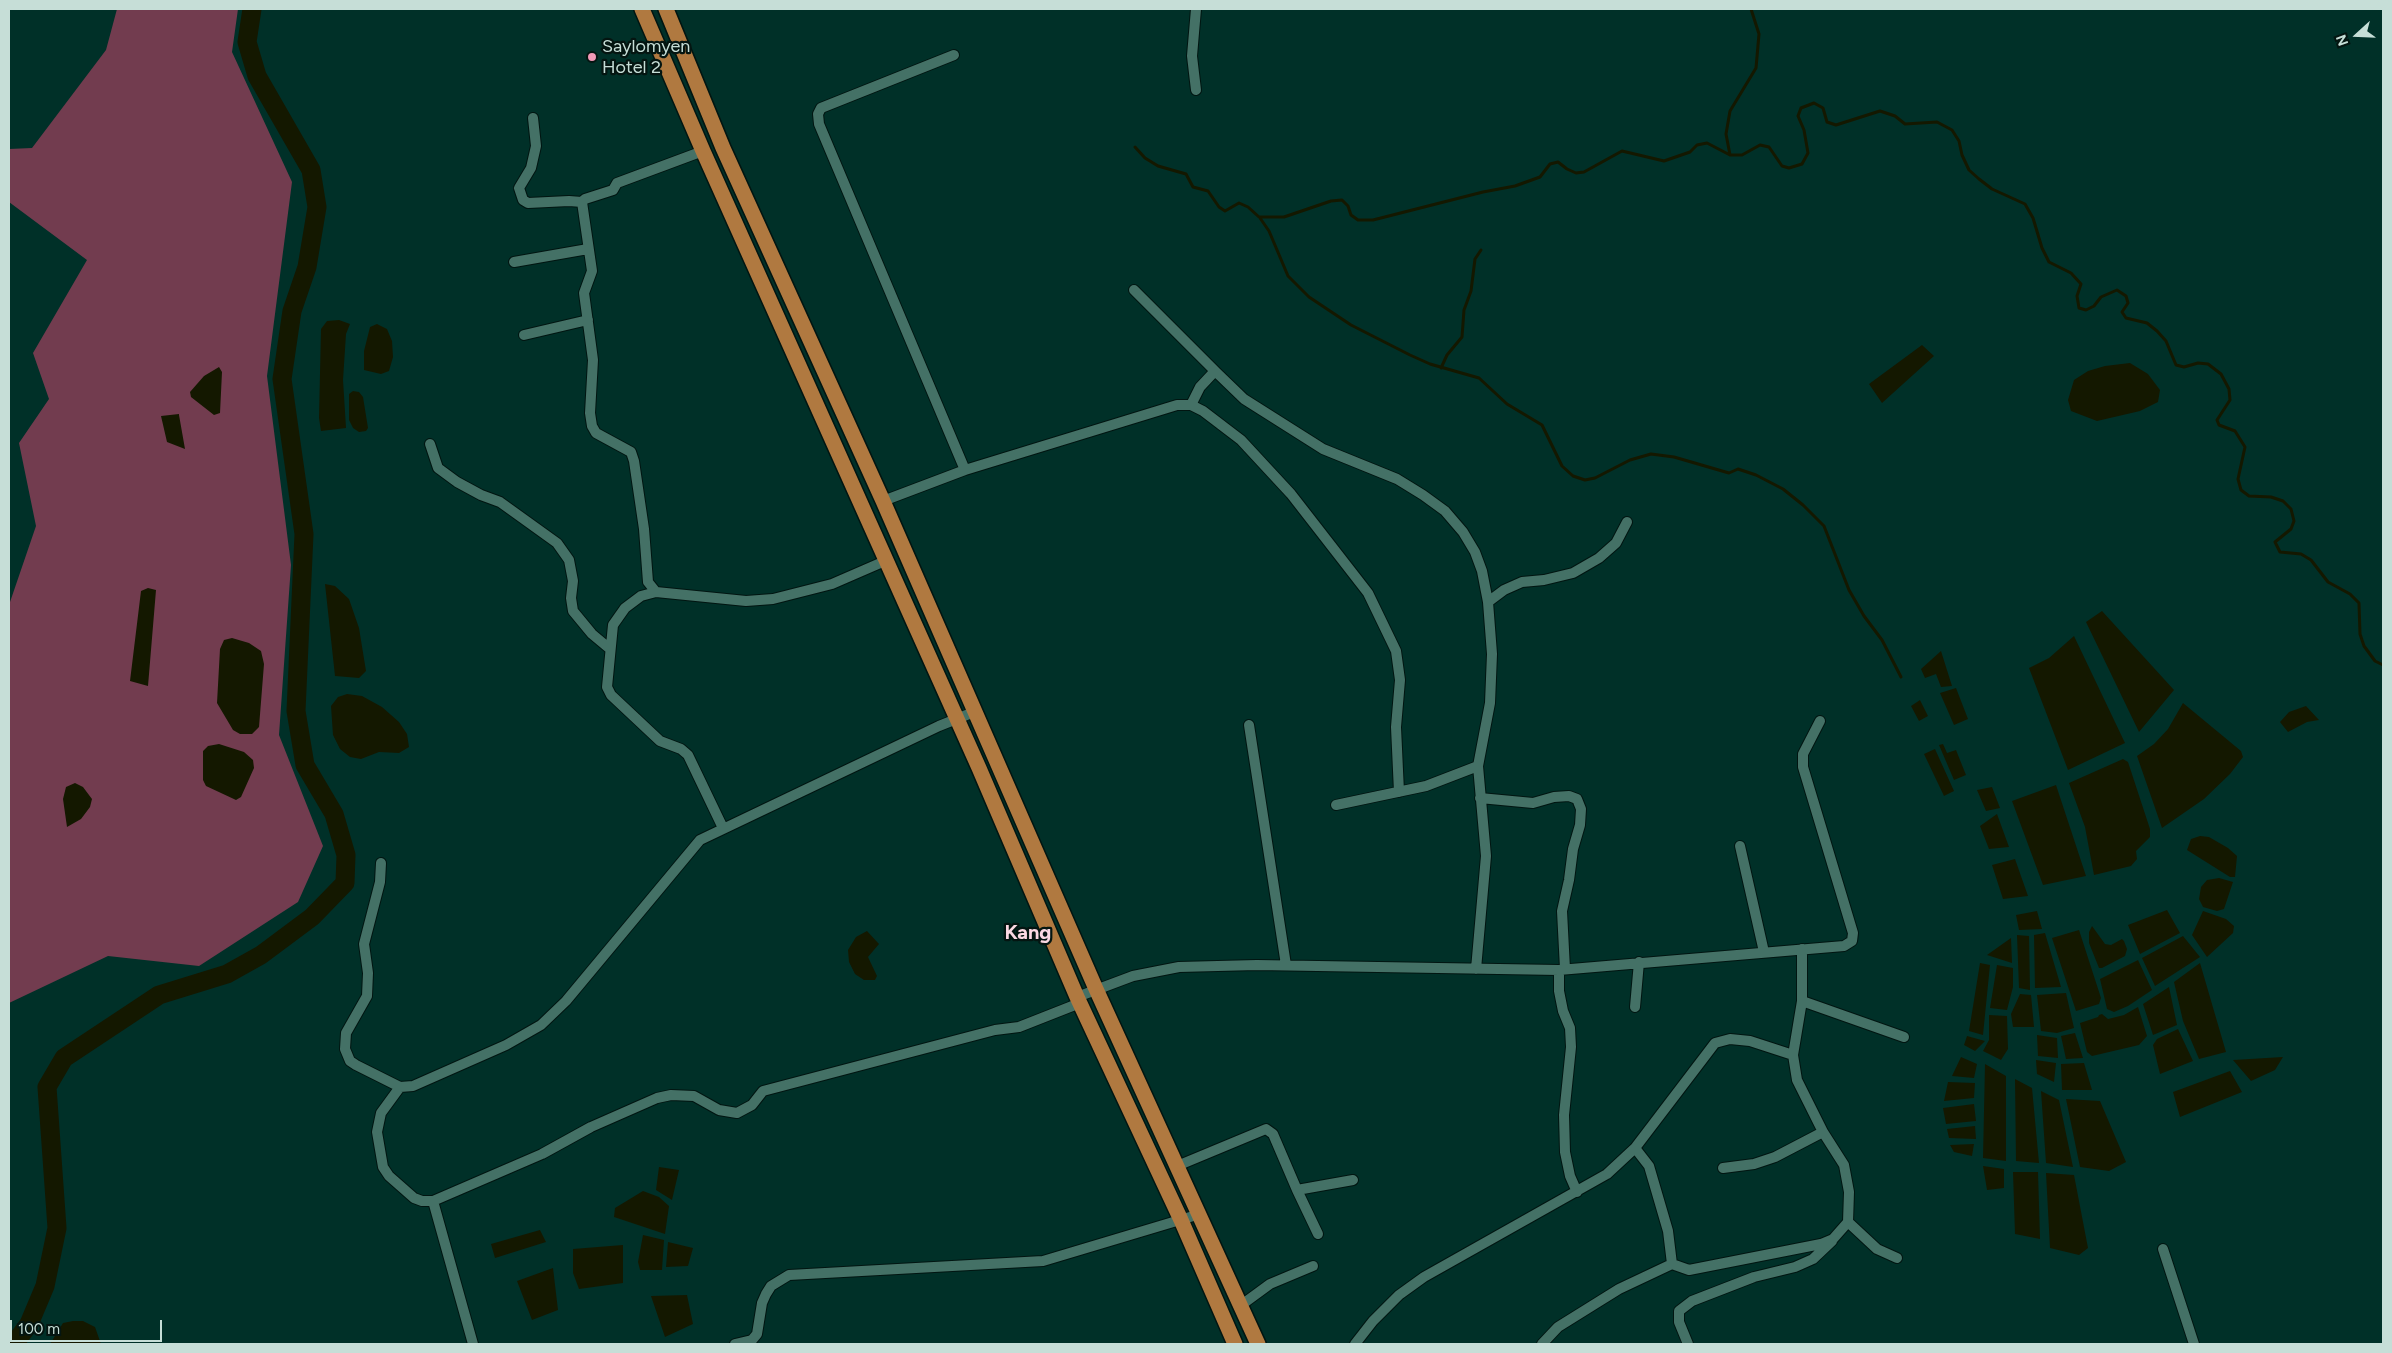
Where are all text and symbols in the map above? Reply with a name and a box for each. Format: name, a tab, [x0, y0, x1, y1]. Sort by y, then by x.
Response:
north arrow	[2332, 10, 2382, 60]
text: N	[2333, 32, 2352, 48]
place label: Saylomyen Hotel 2	[602, 36, 690, 78]
marker: Saylomyen Hotel 2	[586, 51, 598, 63]
district label: Kang	[1005, 921, 1051, 945]
scale bar	[12, 1310, 165, 1342]
text: 100 m	[18, 1320, 60, 1338]

